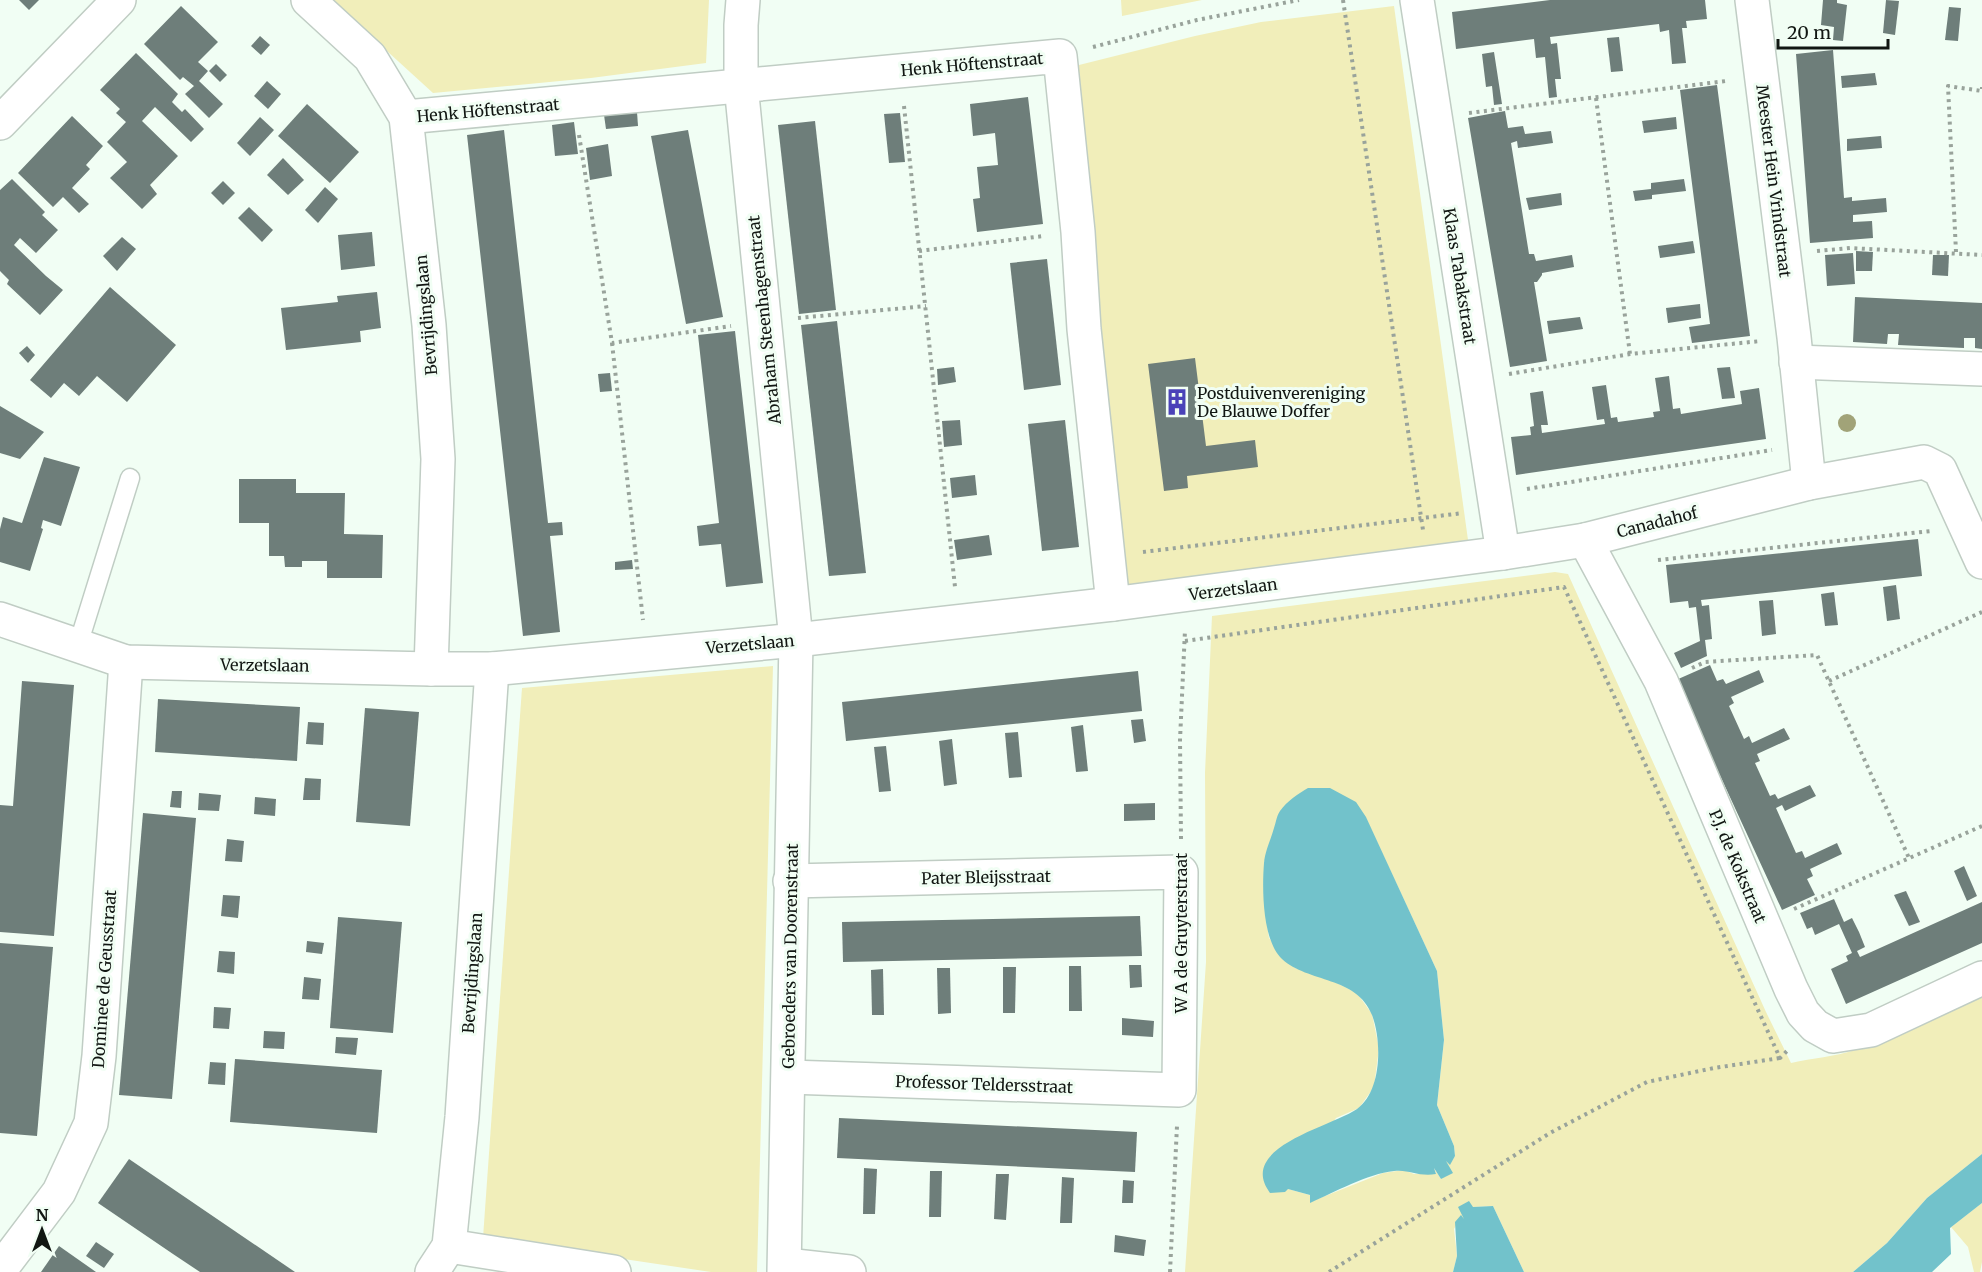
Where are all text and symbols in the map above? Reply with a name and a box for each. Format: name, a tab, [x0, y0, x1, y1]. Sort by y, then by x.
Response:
scale bar	[1778, 12, 1888, 50]
text: 20 m	[1787, 21, 1831, 44]
street label: Henk Höftenstraat	[900, 48, 1045, 80]
street label: Meester Hein Vrindstraat	[1752, 84, 1796, 279]
street label: Henk Höftenstraat	[416, 94, 561, 126]
street label: Klaas Tabakstraat	[1439, 206, 1481, 346]
street label: Abraham Steenhagenstraat	[743, 214, 785, 427]
street label: Bevrijdingslaan	[411, 253, 441, 376]
place label: Postduivenvereniging De Blauwe Doffer	[1197, 383, 1366, 421]
building icon: Postduivenvereniging De Blauwe Doffer	[1162, 387, 1192, 417]
street label: Canadahof	[1615, 502, 1700, 542]
street label: Verzetslaan	[1187, 574, 1279, 604]
street label: Verzetslaan	[704, 630, 796, 658]
street label: Verzetslaan	[219, 654, 310, 676]
street label: P.J. de Kokstraat	[1705, 806, 1771, 927]
street label: Gebroeders van Doorenstraat	[778, 842, 802, 1069]
street label: W A de Gruyterstraat	[1171, 852, 1191, 1014]
street label: Pater Bleijsstraat	[921, 866, 1052, 888]
street label: Dominee de Geusstraat	[88, 888, 120, 1069]
street label: Bevrijdingslaan	[458, 911, 486, 1034]
street label: Professor Teldersstraat	[895, 1071, 1074, 1097]
north arrow	[12, 1200, 72, 1260]
text: N	[36, 1205, 49, 1225]

